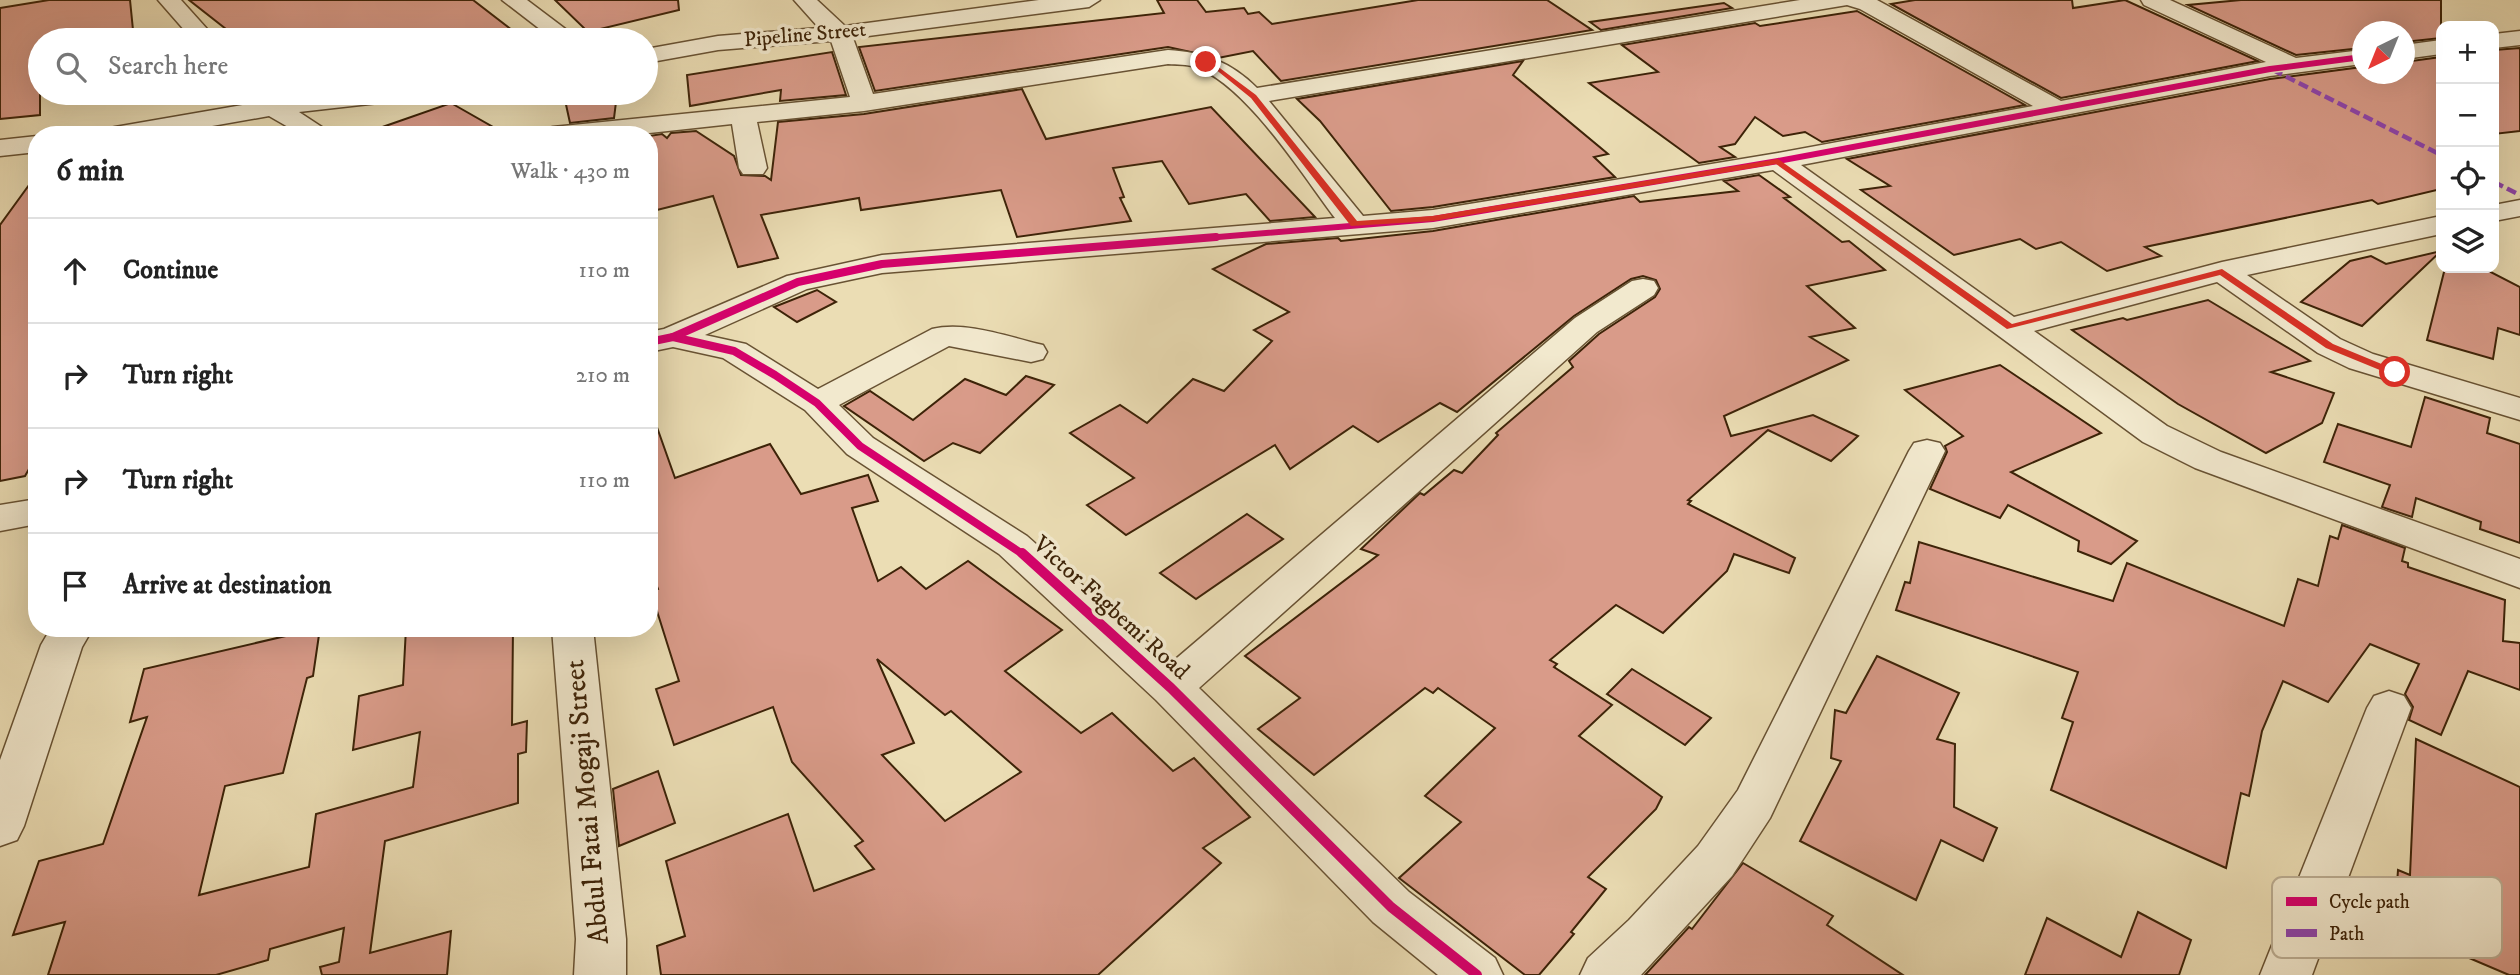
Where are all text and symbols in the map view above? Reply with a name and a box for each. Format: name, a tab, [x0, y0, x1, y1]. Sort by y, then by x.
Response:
street label: Pipeline Street	[743, 17, 867, 53]
north arrow	[2352, 21, 2415, 84]
map controls	[2436, 21, 2499, 273]
button: +	[2436, 21, 2499, 84]
search box	[28, 28, 658, 105]
route end	[1190, 46, 1221, 77]
icon: search	[52, 48, 90, 86]
text: Search here	[108, 50, 228, 83]
button: −	[2436, 84, 2499, 147]
button: locate	[2436, 147, 2499, 210]
text: 6 min	[56, 153, 124, 190]
text: Walk · 430 m	[510, 157, 630, 186]
button: layers	[2436, 210, 2499, 273]
icon: ahead	[56, 252, 94, 290]
text: Continue	[123, 254, 218, 287]
text: 110 m	[579, 256, 630, 285]
route start	[2379, 356, 2410, 387]
icon: right	[56, 357, 94, 395]
text: Turn right	[123, 359, 233, 392]
text: 210 m	[576, 361, 630, 390]
icon: right	[56, 462, 94, 500]
text: Turn right	[123, 464, 233, 497]
text: 110 m	[579, 466, 630, 495]
street label: Victor Fagbemi Road	[1026, 529, 1196, 686]
icon: arrive	[56, 567, 94, 605]
text: Arrive at destination	[123, 569, 332, 602]
street label: Abdul Fatai Mogaji Street	[557, 658, 617, 946]
legend	[2272, 877, 2502, 958]
text: Cycle path	[2329, 891, 2410, 914]
text: Path	[2329, 923, 2364, 946]

